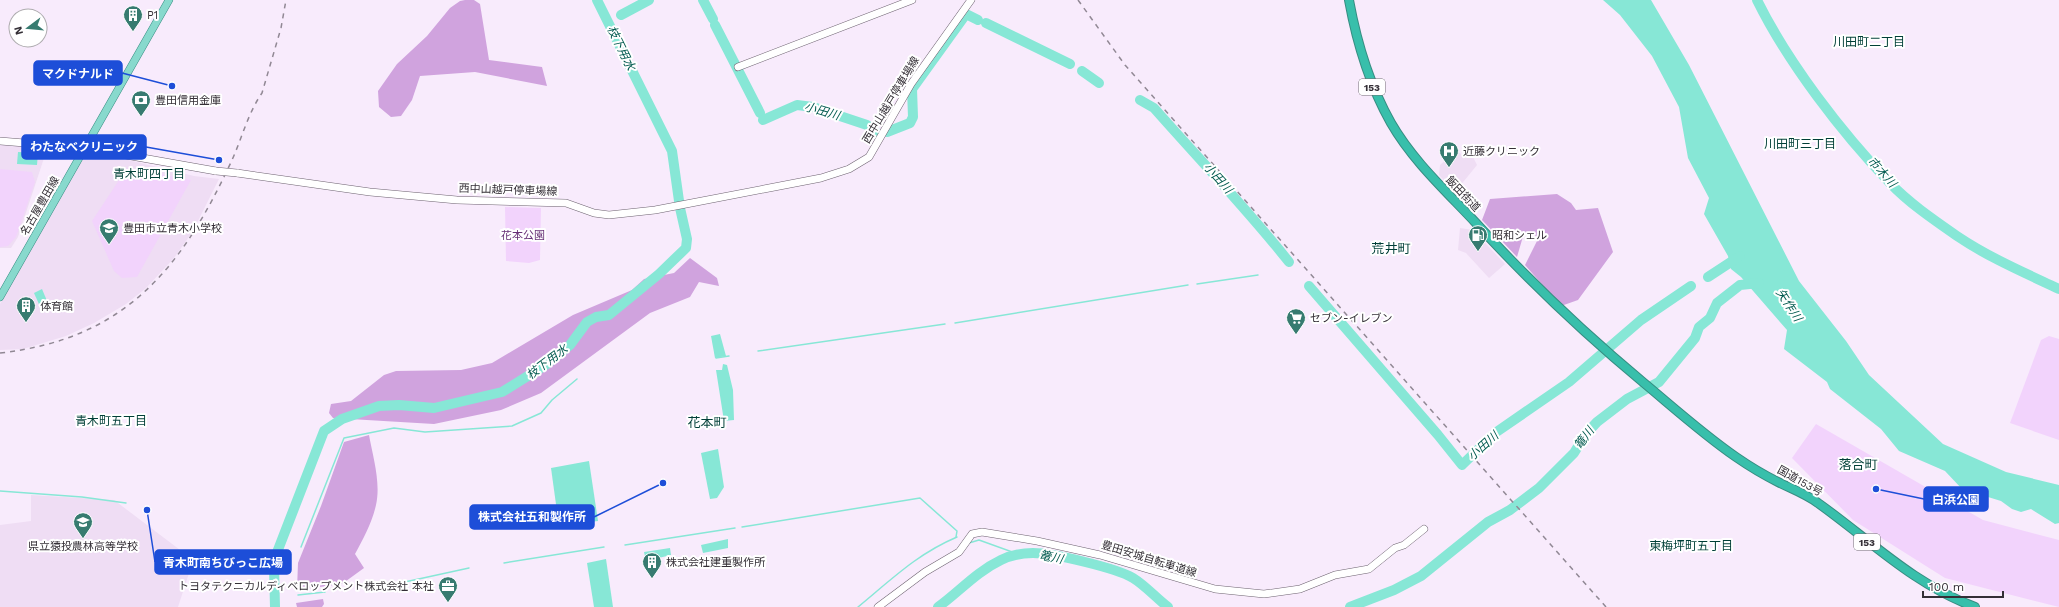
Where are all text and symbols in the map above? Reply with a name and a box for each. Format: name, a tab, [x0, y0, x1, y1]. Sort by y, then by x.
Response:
building icon: P1	[122, 4, 144, 32]
north arrow	[8, 8, 48, 48]
place label: P1	[147, 9, 158, 22]
water label: 枝下用水	[604, 23, 639, 74]
text: N	[11, 25, 26, 36]
district label: 川田町二丁目	[1833, 35, 1905, 49]
street label: 西中山越戸停車場線	[860, 54, 922, 146]
callout: マクドナルド	[34, 61, 122, 85]
text: マクドナルド	[42, 67, 114, 81]
road number: 153	[1359, 79, 1385, 95]
bank icon: 豊田信用金庫	[130, 89, 152, 117]
place label: 豊田信用金庫	[155, 94, 221, 107]
water label: 小田川	[803, 99, 843, 123]
callout: わたなべクリニック	[22, 135, 146, 159]
district label: 川田町三丁目	[1764, 137, 1836, 151]
text: わたなべクリニック	[30, 140, 138, 154]
hospital icon: 近藤クリニック	[1438, 140, 1460, 168]
place label: 近藤クリニック	[1463, 145, 1540, 158]
water label: 市木川	[1865, 154, 1901, 192]
water label: 小田川	[1201, 160, 1237, 198]
district label: 青木町四丁目	[113, 167, 185, 181]
street label: 名古屋豊田線	[18, 174, 62, 238]
street label: 飯田街道	[1443, 174, 1483, 214]
street label: 西中山越戸停車場線	[458, 182, 558, 198]
school or university icon: 豊田市立青木小学校	[98, 217, 120, 245]
place label: 豊田市立青木小学校	[123, 222, 222, 235]
fuel station icon: 昭和シェル	[1467, 224, 1489, 252]
park label: 花本公園	[501, 229, 545, 242]
place label: 昭和シェル	[1492, 229, 1547, 242]
district label: 荒井町	[1371, 241, 1411, 256]
water label: 矢作川	[1773, 286, 1806, 326]
building icon: 体育館	[15, 295, 37, 323]
place label: 体育館	[40, 300, 73, 313]
supermarket icon: セブン-イレブン	[1285, 307, 1307, 335]
place label: セブン-イレブン	[1310, 312, 1393, 325]
water label: 枝下用水	[524, 341, 572, 382]
district label: 青木町五丁目	[75, 414, 147, 428]
district label: 花本町	[687, 415, 727, 430]
water label: 篭川	[1571, 423, 1598, 452]
water label: 小田川	[1465, 427, 1503, 463]
district label: 落合町	[1838, 457, 1878, 472]
street label: 国道153号	[1775, 463, 1825, 499]
callout: 白浜公園	[1924, 487, 1988, 511]
text: 白浜公園	[1932, 493, 1980, 507]
callout: 株式会社五和製作所	[470, 505, 594, 529]
text: 株式会社五和製作所	[478, 510, 586, 524]
school or university icon: 県立猿投農林高等学校	[72, 511, 94, 539]
road number: 153	[1854, 534, 1880, 550]
street label: 豊田安城自転車道線	[1100, 538, 1198, 580]
district label: 東梅坪町五丁目	[1649, 539, 1733, 553]
place label: 県立猿投農林高等学校	[28, 540, 138, 553]
water label: 篭川	[1038, 548, 1066, 567]
callout: 青木町南ちびっこ広場	[155, 550, 291, 574]
building icon: 株式会社建重製作所	[641, 551, 663, 579]
text: 青木町南ちびっこ広場	[163, 556, 283, 570]
place label: 株式会社建重製作所	[666, 556, 766, 569]
scale bar	[1923, 573, 2003, 599]
office icon: トヨタテクニカルディベロップメント株式会社 本社	[437, 575, 459, 603]
place label: トヨタテクニカルディベロップメント株式会社 本社	[178, 580, 434, 593]
text: 100 m	[1929, 580, 1964, 594]

